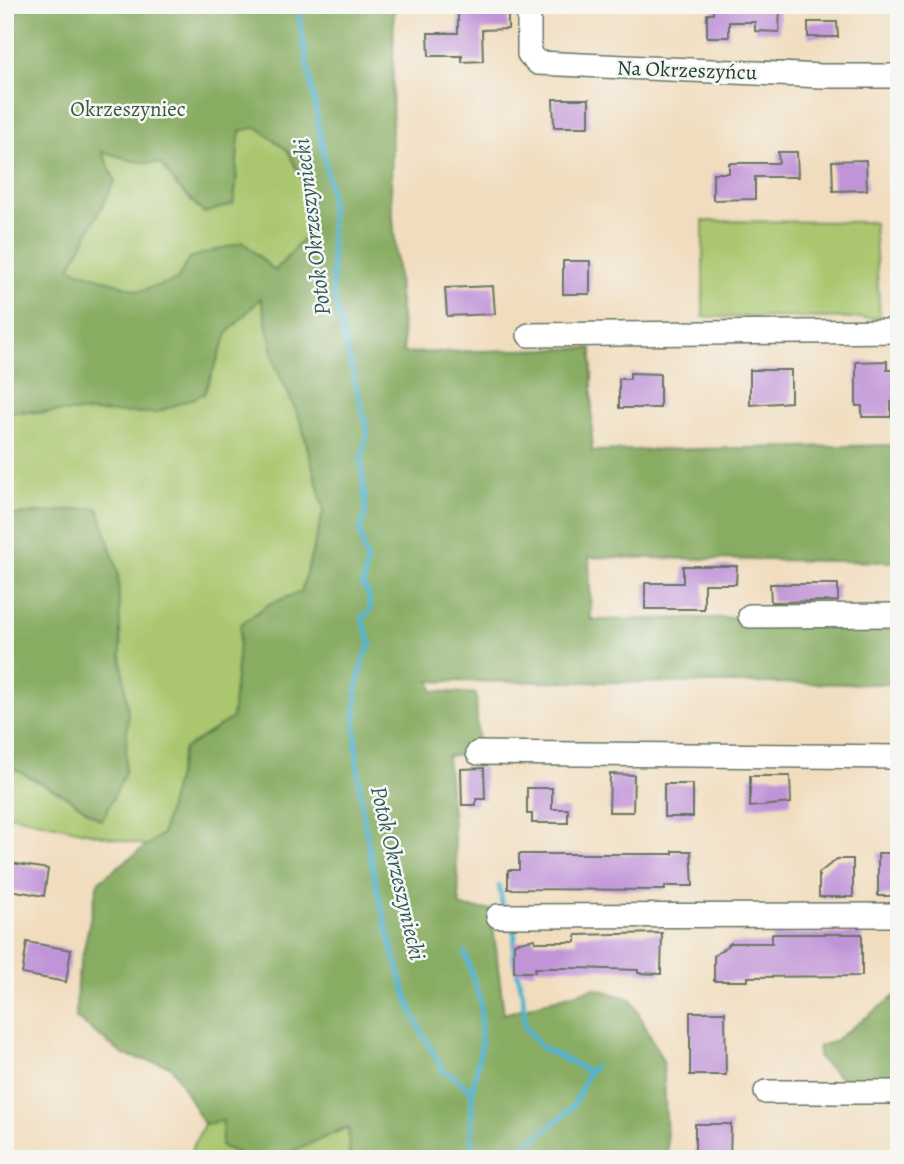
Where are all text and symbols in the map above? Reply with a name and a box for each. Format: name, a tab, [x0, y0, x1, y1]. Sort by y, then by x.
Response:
street label: Na Okrzeszyńcu	[616, 54, 758, 86]
park label: Okrzeszyniec	[70, 95, 186, 123]
water label: Potok Okrzeszyniecki	[286, 137, 338, 317]
water label: Potok Okrzeszyniecki	[363, 783, 433, 963]

